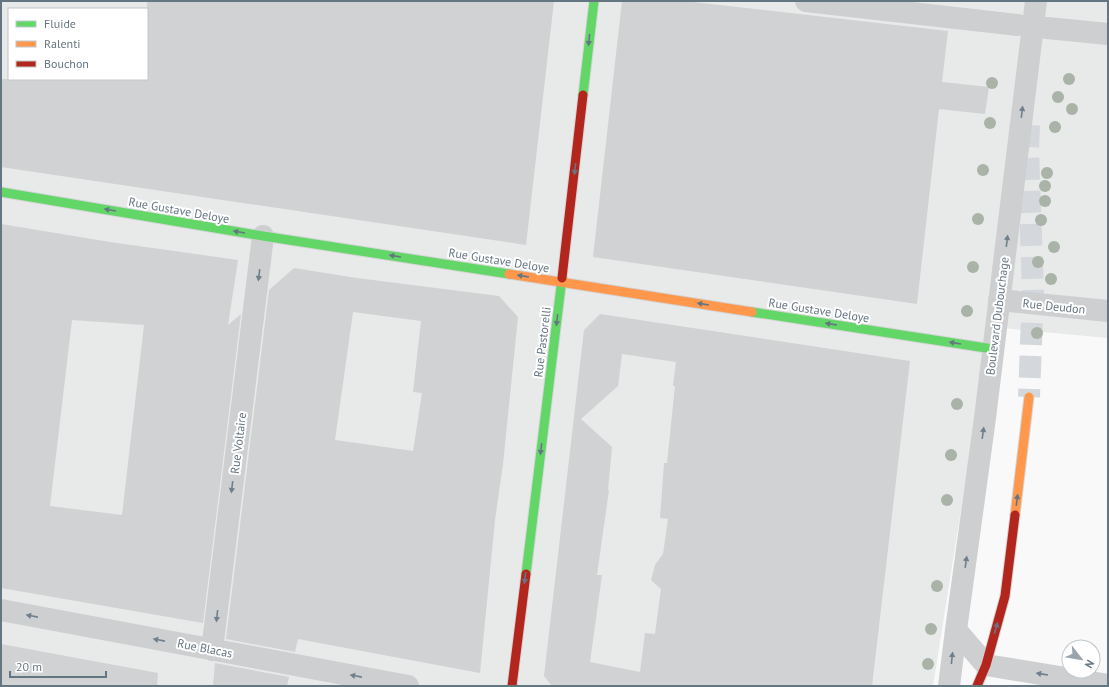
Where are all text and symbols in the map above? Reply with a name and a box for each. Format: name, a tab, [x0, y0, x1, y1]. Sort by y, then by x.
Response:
legend	[8, 8, 148, 80]
text: Fluide	[44, 16, 76, 31]
one-way arrow	[586, 34, 592, 46]
text: Ralenti	[44, 36, 80, 51]
text: Bouchon	[44, 56, 89, 71]
one-way arrow	[1019, 106, 1025, 118]
one-way arrow	[571, 163, 578, 175]
street label: Rue Gustave Deloye	[128, 194, 230, 226]
one-way arrow	[104, 207, 116, 213]
one-way arrow	[232, 229, 245, 235]
one-way arrow	[1003, 235, 1010, 247]
street label: Rue Gustave Deloye	[447, 245, 551, 275]
one-way arrow	[389, 253, 401, 259]
street label: Boulevard Dubouchage	[982, 256, 1012, 376]
one-way arrow	[255, 269, 262, 281]
one-way arrow	[517, 273, 529, 279]
street label: Rue Gustave Deloye	[767, 295, 871, 325]
street label: Rue Deudon	[1022, 295, 1086, 317]
one-way arrow	[697, 300, 709, 306]
street label: Rue Pastorelli	[530, 306, 554, 378]
one-way arrow	[554, 314, 560, 326]
one-way arrow	[825, 321, 837, 327]
one-way arrow	[949, 340, 961, 346]
street label: Rue Voltaire	[227, 411, 249, 475]
one-way arrow	[980, 427, 986, 439]
one-way arrow	[538, 443, 544, 455]
one-way arrow	[229, 481, 235, 493]
one-way arrow	[1014, 494, 1020, 506]
one-way arrow	[962, 556, 969, 568]
one-way arrow	[522, 572, 529, 584]
one-way arrow	[213, 610, 220, 622]
one-way arrow	[26, 612, 38, 618]
one-way arrow	[994, 622, 1000, 634]
street label: Rue Blacas	[176, 635, 234, 661]
one-way arrow	[153, 636, 166, 642]
north arrow	[1061, 639, 1101, 679]
one-way arrow	[949, 652, 956, 664]
scale bar	[10, 653, 106, 679]
text: N	[1082, 657, 1097, 671]
text: 20 m	[16, 659, 42, 674]
one-way arrow	[1036, 671, 1048, 677]
one-way arrow	[350, 673, 362, 679]

